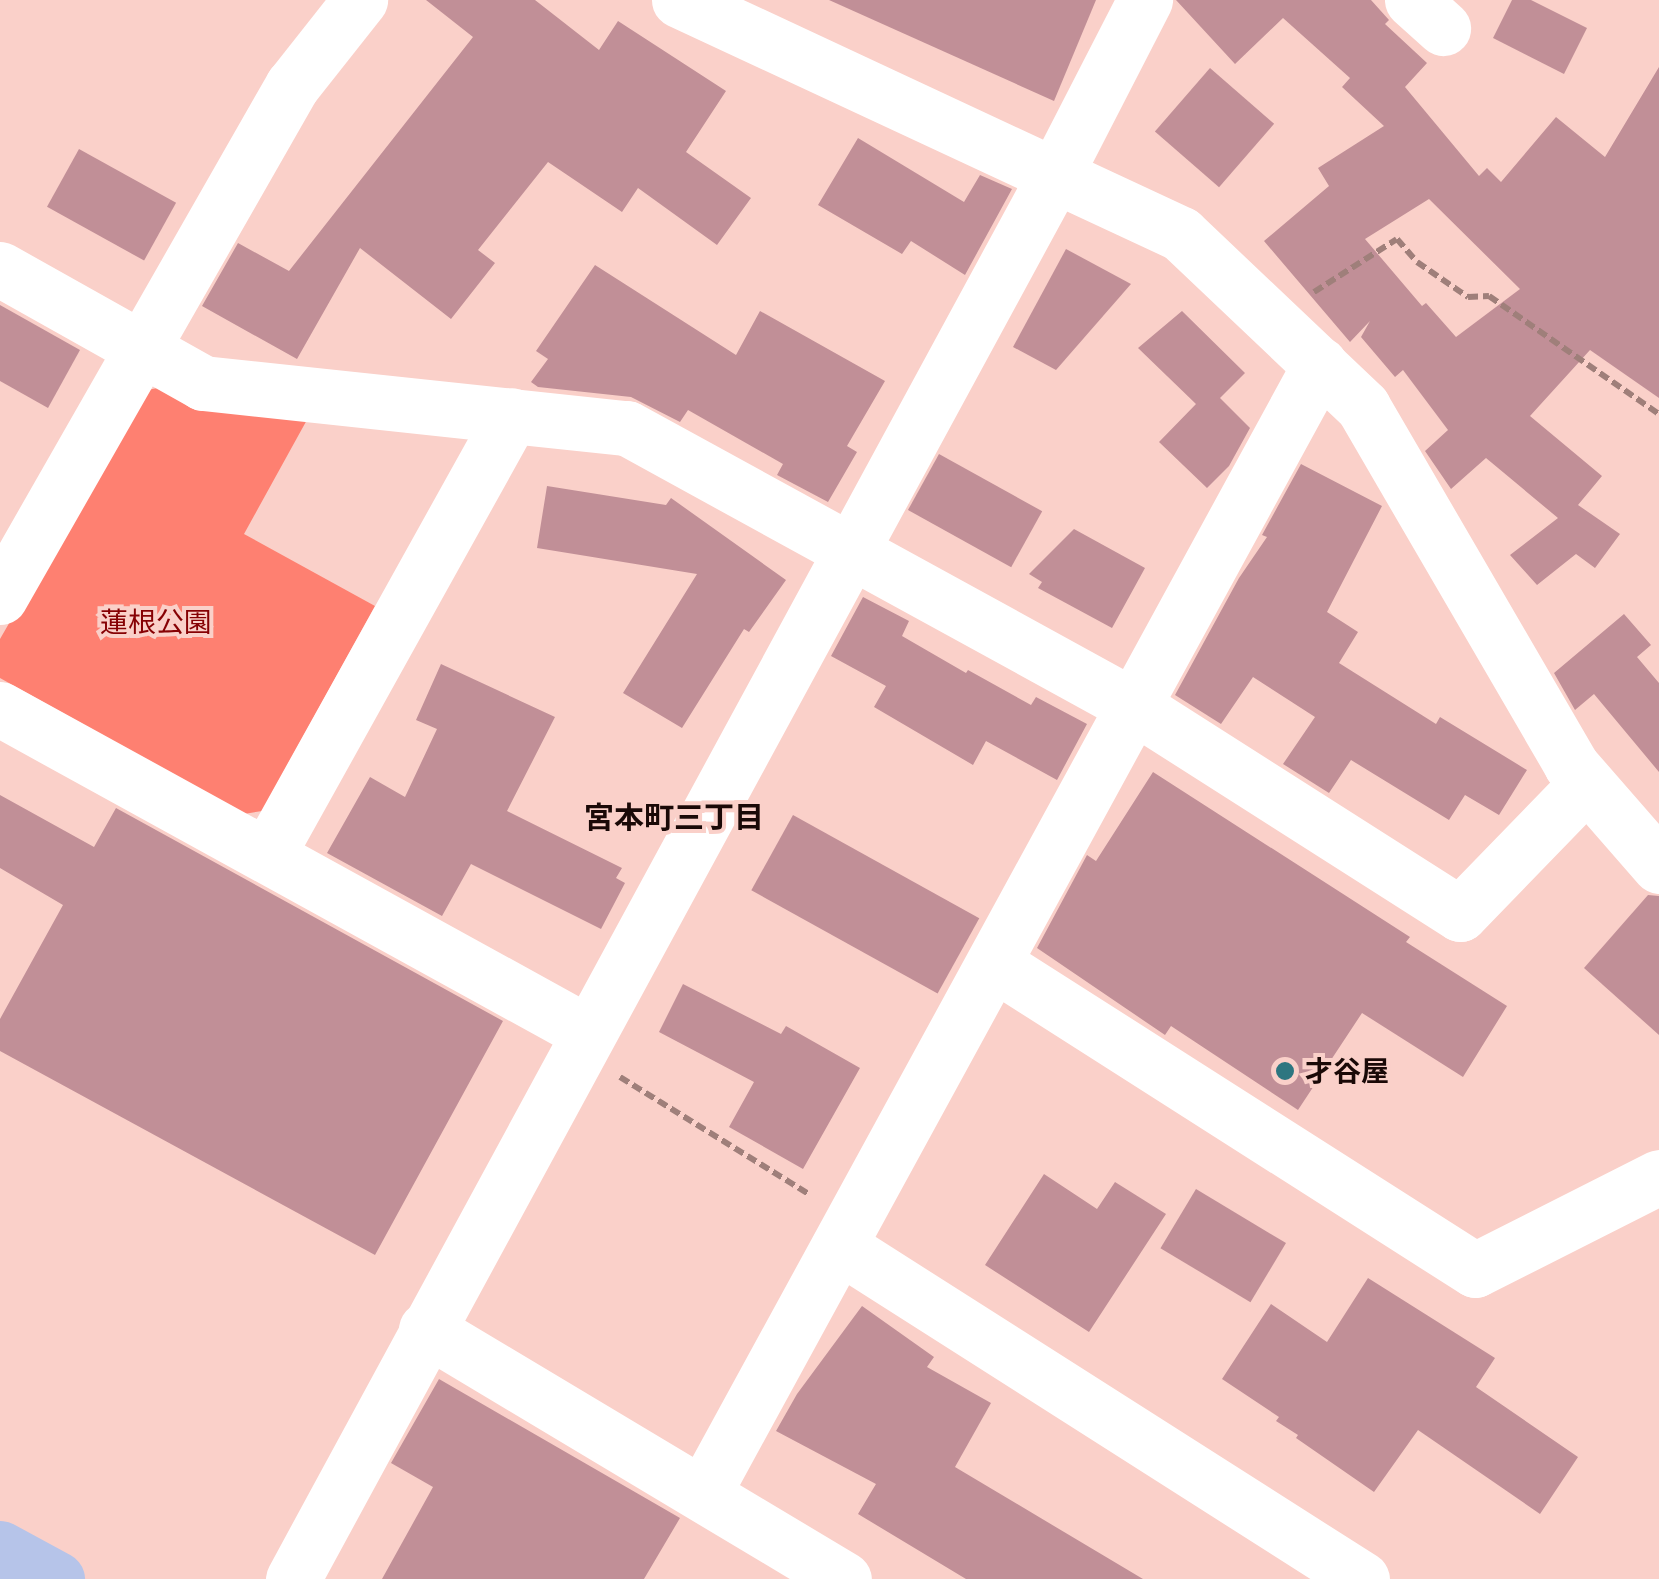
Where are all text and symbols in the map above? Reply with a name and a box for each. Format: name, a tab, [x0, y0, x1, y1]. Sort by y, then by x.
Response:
park label: 蓮根公園	[100, 605, 212, 639]
district label: 宮本町三丁目	[584, 799, 764, 835]
place label: 才谷屋	[1305, 1054, 1389, 1088]
marker: 才谷屋	[1274, 1060, 1296, 1082]

